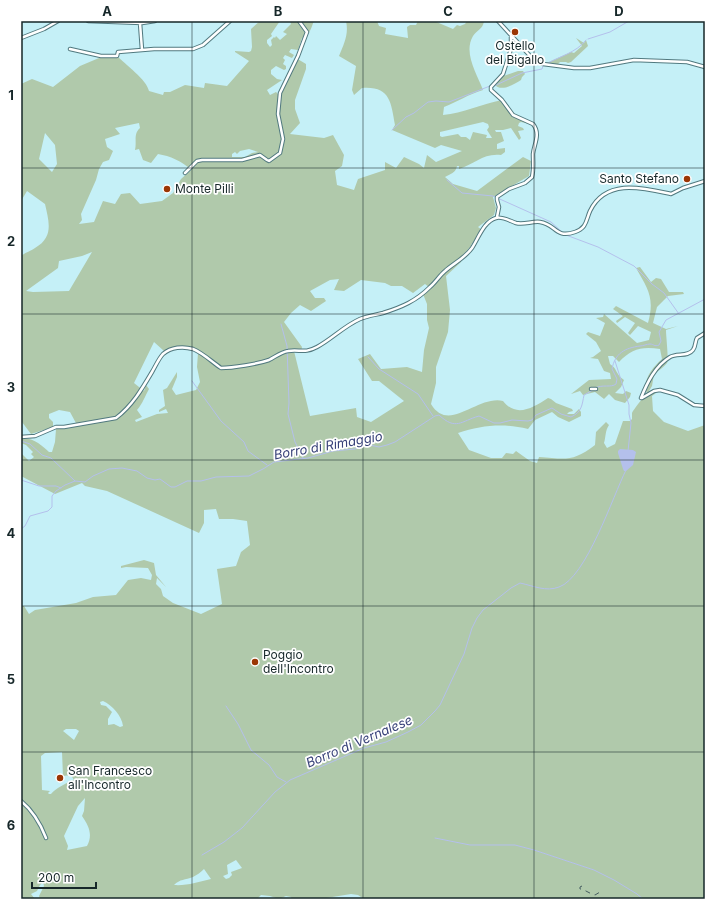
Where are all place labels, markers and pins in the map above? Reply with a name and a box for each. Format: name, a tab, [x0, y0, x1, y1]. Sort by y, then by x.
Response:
marker: Ostello del Bigallo	[510, 27, 520, 37]
place label: Ostello del Bigallo	[486, 38, 544, 67]
place label: Santo Stefano	[599, 171, 679, 186]
marker: Santo Stefano	[682, 174, 692, 184]
place label: Monte Pilli	[175, 181, 234, 196]
marker: Monte Pilli	[162, 184, 172, 194]
place label: Poggio dell'Incontro	[263, 647, 334, 676]
marker: Poggio dell'Incontro	[250, 657, 260, 667]
place label: San Francesco all'Incontro	[68, 763, 152, 792]
marker: San Francesco all'Incontro	[55, 773, 65, 783]

